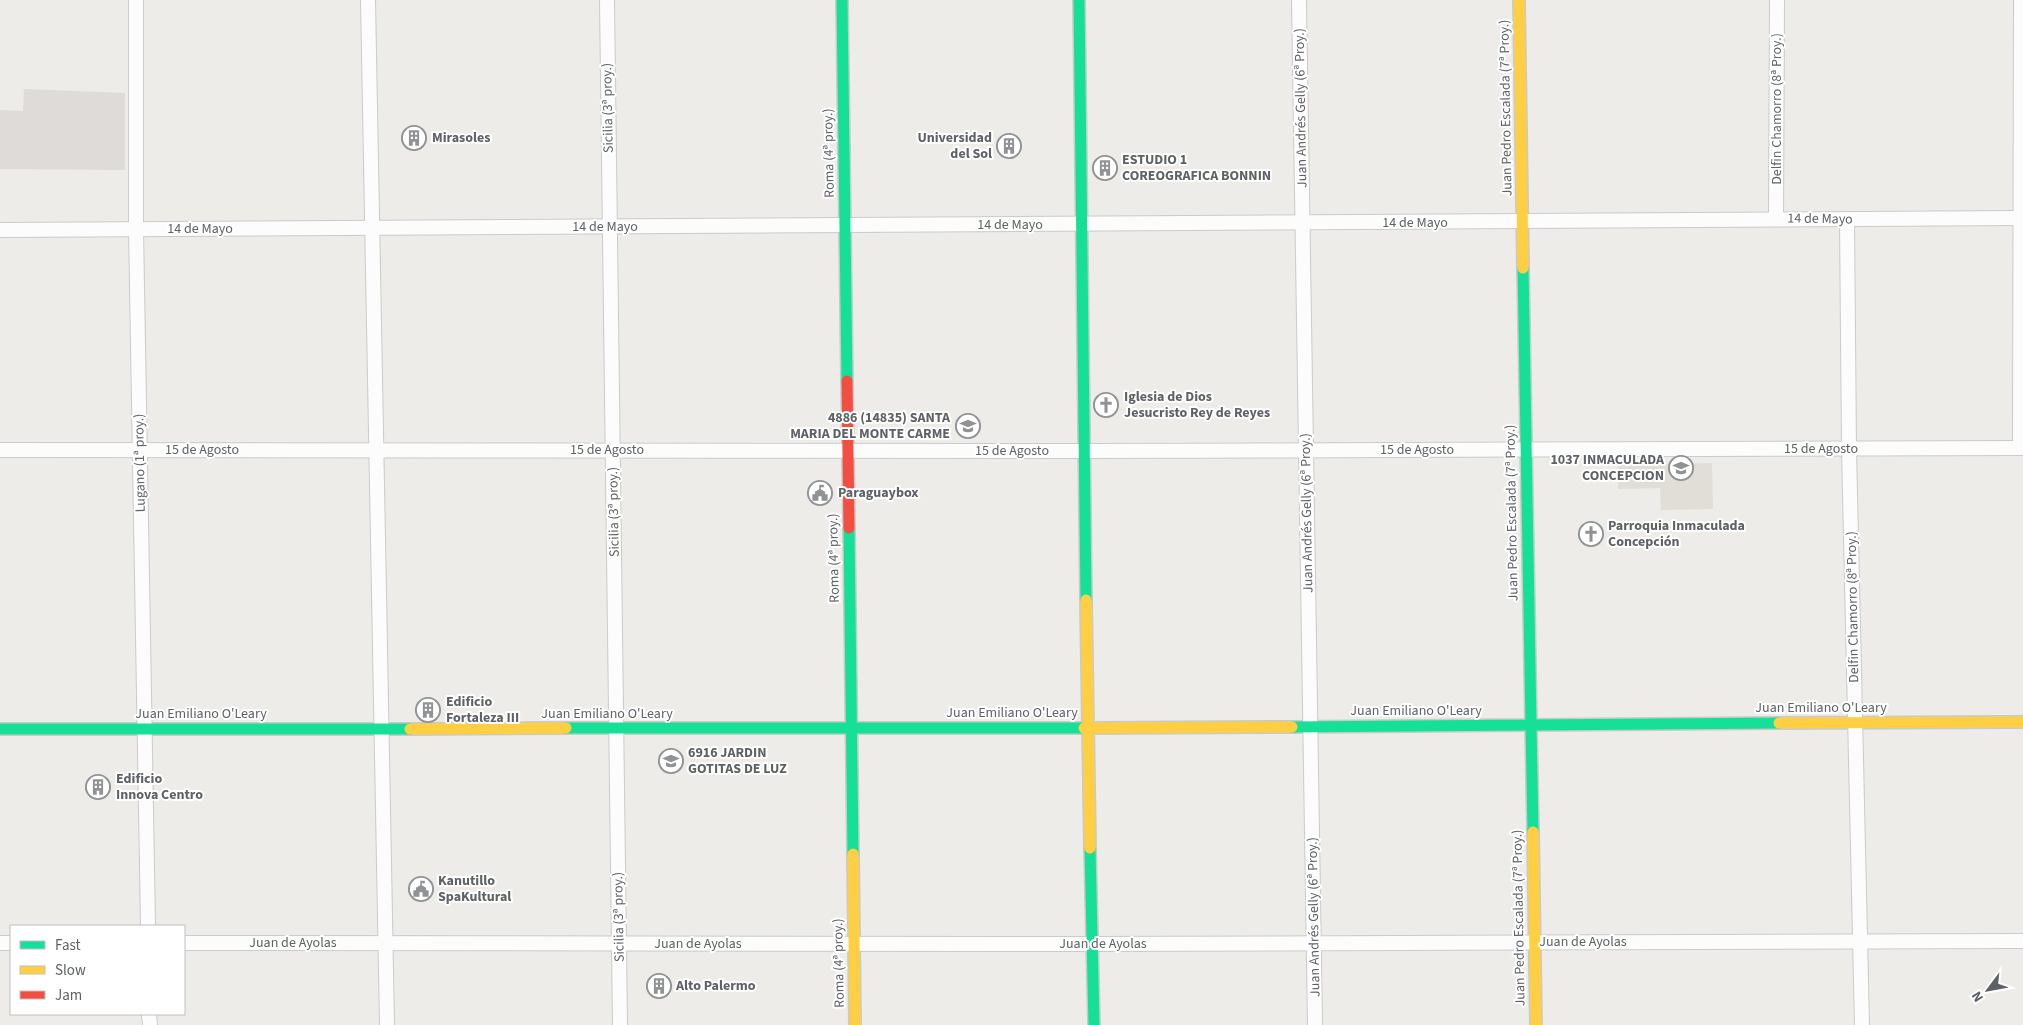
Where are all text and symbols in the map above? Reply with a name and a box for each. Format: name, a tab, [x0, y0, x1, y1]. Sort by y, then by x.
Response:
street label: Juan Pedro Escalada (7ª Proy.)	[1494, 19, 1518, 197]
street label: Juan Andrés Gelly (6ª Proy.)	[1290, 28, 1312, 188]
street label: Delfin Chamorro (8ª Proy.)	[1767, 33, 1787, 185]
street label: Sicilia (3ª proy.)	[597, 63, 619, 153]
street label: Roma (4ª proy.)	[818, 108, 840, 198]
building icon: Mirasoles	[401, 125, 427, 151]
place label: Mirasoles	[432, 128, 491, 148]
place label: Universidad del Sol	[917, 128, 992, 164]
building icon: Universidad del Sol	[996, 133, 1022, 159]
place label: ESTUDIO 1 COREOGRAFICA BONNIN	[1122, 150, 1271, 186]
building icon: ESTUDIO 1 COREOGRAFICA BONNIN	[1092, 155, 1118, 181]
street label: 14 de Mayo	[1787, 208, 1853, 230]
street label: 14 de Mayo	[1382, 213, 1448, 233]
street label: 14 de Mayo	[977, 215, 1043, 235]
street label: 14 de Mayo	[572, 217, 638, 237]
street label: 14 de Mayo	[167, 219, 233, 239]
place label: Iglesia de Dios Jesucristo Rey de Reyes	[1124, 387, 1270, 423]
church icon: Iglesia de Dios Jesucristo Rey de Reyes	[1093, 392, 1119, 418]
place label: 4886 (14835) SANTA MARIA DEL MONTE CARME	[790, 408, 951, 444]
street label: Lugano (1ª proy.)	[129, 413, 151, 513]
school or university icon: 4886 (14835) SANTA MARIA DEL MONTE CARME	[955, 413, 981, 439]
street label: Juan Pedro Escalada (7ª Proy.)	[1500, 424, 1524, 602]
street label: Juan Andrés Gelly (6ª Proy.)	[1296, 433, 1318, 593]
street label: 15 de Agosto	[1784, 439, 1858, 459]
street label: 15 de Agosto	[165, 440, 239, 460]
street label: 15 de Agosto	[570, 440, 644, 460]
street label: 15 de Agosto	[1380, 440, 1454, 460]
street label: 15 de Agosto	[975, 441, 1049, 461]
place label: 1037 INMACULADA CONCEPCION	[1550, 450, 1665, 486]
school or university icon: 1037 INMACULADA CONCEPCION	[1668, 455, 1694, 481]
street label: Sicilia (3ª proy.)	[603, 467, 625, 557]
public building icon: Paraguaybox	[807, 480, 833, 506]
place label: Paraguaybox	[838, 483, 919, 503]
street label: Roma (4ª proy.)	[823, 513, 845, 603]
place label: Parroquia Inmaculada Concepción	[1608, 516, 1745, 552]
church icon: Parroquia Inmaculada Concepción	[1578, 521, 1604, 547]
street label: Delfin Chamorro (8ª Proy.)	[1842, 531, 1864, 683]
place label: Edificio Fortaleza III	[446, 692, 519, 728]
building icon: Edificio Fortaleza III	[415, 697, 441, 723]
street label: Juan Emiliano O'Leary	[1755, 698, 1887, 718]
street label: Juan Emiliano O'Leary	[1350, 701, 1482, 721]
street label: Juan Emiliano O'Leary	[946, 703, 1078, 723]
street label: Juan Emiliano O'Leary	[135, 704, 267, 724]
street label: Juan Emiliano O'Leary	[541, 704, 673, 724]
place label: 6916 JARDIN GOTITAS DE LUZ	[688, 743, 787, 779]
school or university icon: 6916 JARDIN GOTITAS DE LUZ	[658, 748, 684, 774]
place label: Edificio Innova Centro	[116, 769, 203, 805]
building icon: Edificio Innova Centro	[85, 774, 111, 800]
street label: Juan Pedro Escalada (7ª Proy.)	[1507, 829, 1531, 1007]
street label: Juan Andrés Gelly (6ª Proy.)	[1303, 837, 1325, 997]
place label: Kanutillo SpaKultural	[438, 871, 511, 907]
street label: Sicilia (3ª proy.)	[608, 872, 630, 962]
public building icon: Kanutillo SpaKultural	[408, 876, 434, 902]
street label: Roma (4ª proy.)	[828, 918, 850, 1008]
legend	[10, 925, 185, 1015]
street label: Juan de Ayolas	[1539, 932, 1627, 952]
street label: Juan de Ayolas	[249, 933, 337, 953]
street label: Juan de Ayolas	[654, 934, 742, 954]
street label: Juan de Ayolas	[1059, 934, 1147, 954]
text: Fast	[55, 935, 81, 956]
text: Slow	[55, 960, 86, 981]
north arrow	[1963, 965, 2013, 1015]
building icon: Alto Palermo	[646, 973, 672, 999]
place label: Alto Palermo	[675, 976, 756, 996]
text: Jam	[55, 985, 82, 1006]
text: N	[1967, 987, 1989, 1006]

